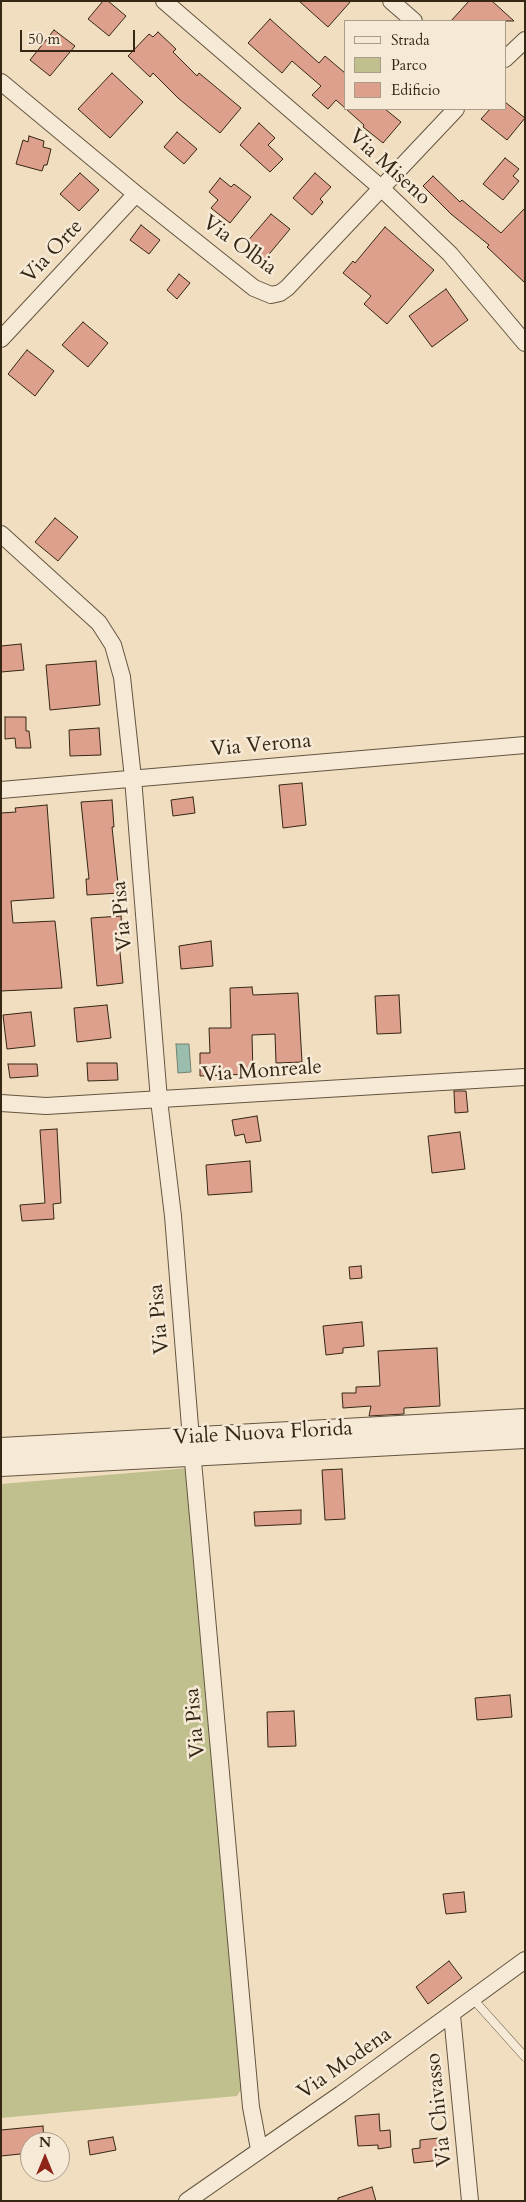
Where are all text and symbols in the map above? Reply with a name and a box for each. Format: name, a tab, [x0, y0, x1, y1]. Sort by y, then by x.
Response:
scale bar	[22, 20, 138, 52]
legend	[344, 20, 506, 110]
text: 50 m	[28, 29, 60, 49]
text: Strada	[391, 30, 430, 50]
text: Parco	[391, 55, 427, 75]
text: Edificio	[391, 80, 440, 100]
street label: Via Miseno	[343, 125, 435, 211]
street label: Via Olbia	[197, 211, 281, 281]
street label: Via Orte	[17, 215, 89, 289]
street label: Via Verona	[210, 729, 312, 763]
street label: Via Pisa	[107, 880, 139, 952]
street label: Via Monreale	[201, 1055, 323, 1089]
street label: Via Pisa	[144, 1283, 176, 1355]
street label: Viale Nuova Florida	[173, 1417, 353, 1451]
street label: Via Pisa	[180, 1687, 212, 1759]
street label: Via Modena	[293, 2022, 397, 2106]
street label: Via Chivasso	[421, 2052, 459, 2168]
north arrow	[20, 2132, 70, 2182]
text: N	[39, 2133, 51, 2152]

